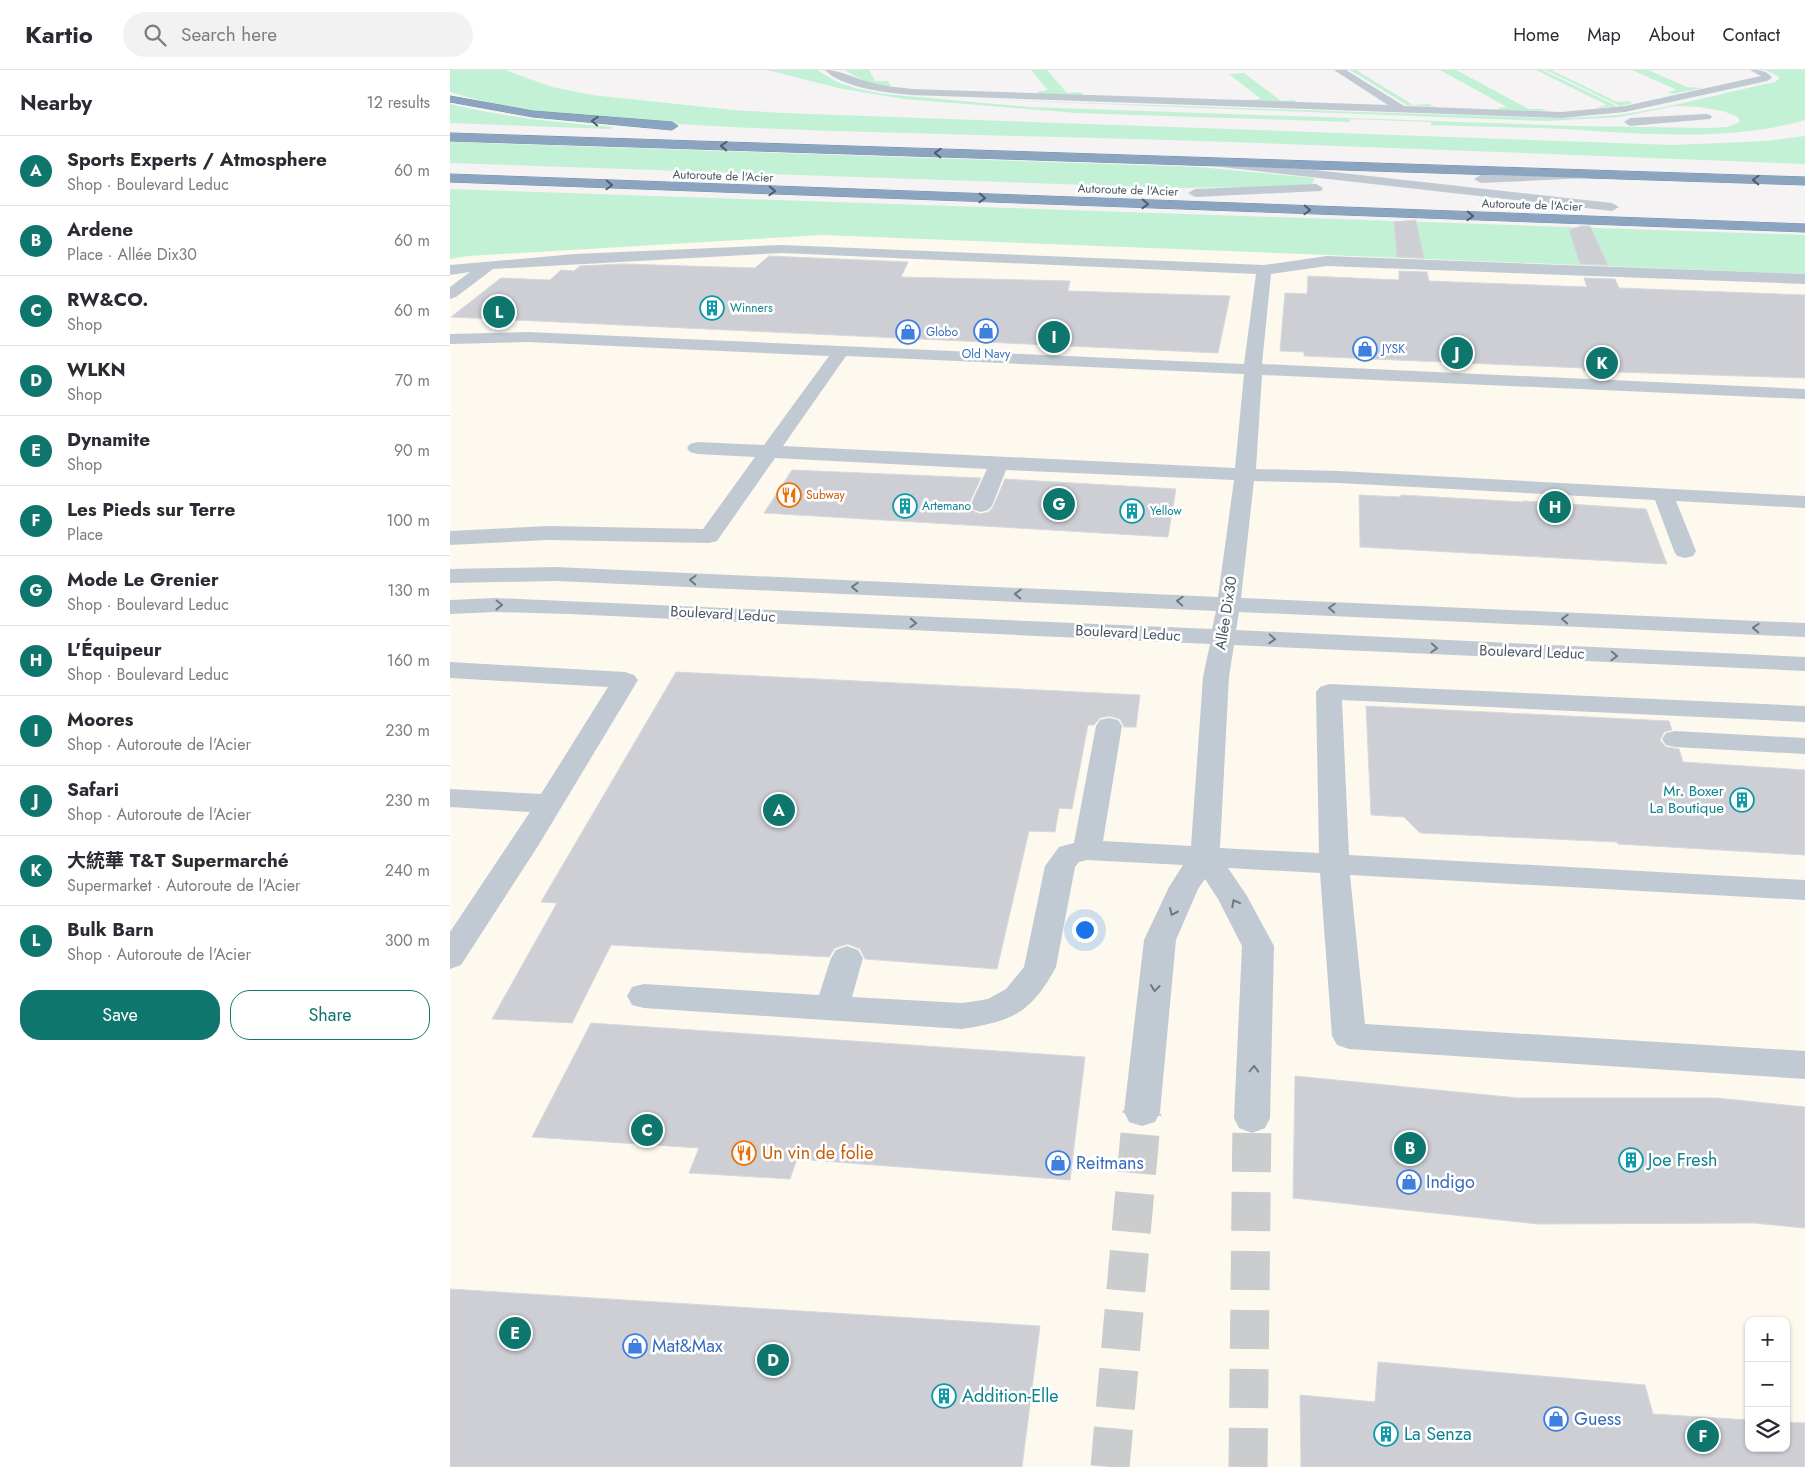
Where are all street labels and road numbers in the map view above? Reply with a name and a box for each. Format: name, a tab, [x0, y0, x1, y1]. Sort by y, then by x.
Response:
street label: Autoroute de l'Acier	[672, 165, 775, 187]
street label: Autoroute de l'Acier	[1077, 179, 1180, 201]
street label: Autoroute de l'Acier	[1481, 194, 1584, 216]
street label: Allée Dix30	[1209, 575, 1243, 651]
street label: Boulevard Leduc	[670, 600, 776, 628]
street label: Boulevard Leduc	[1075, 619, 1181, 647]
street label: Boulevard Leduc	[1479, 639, 1585, 665]

